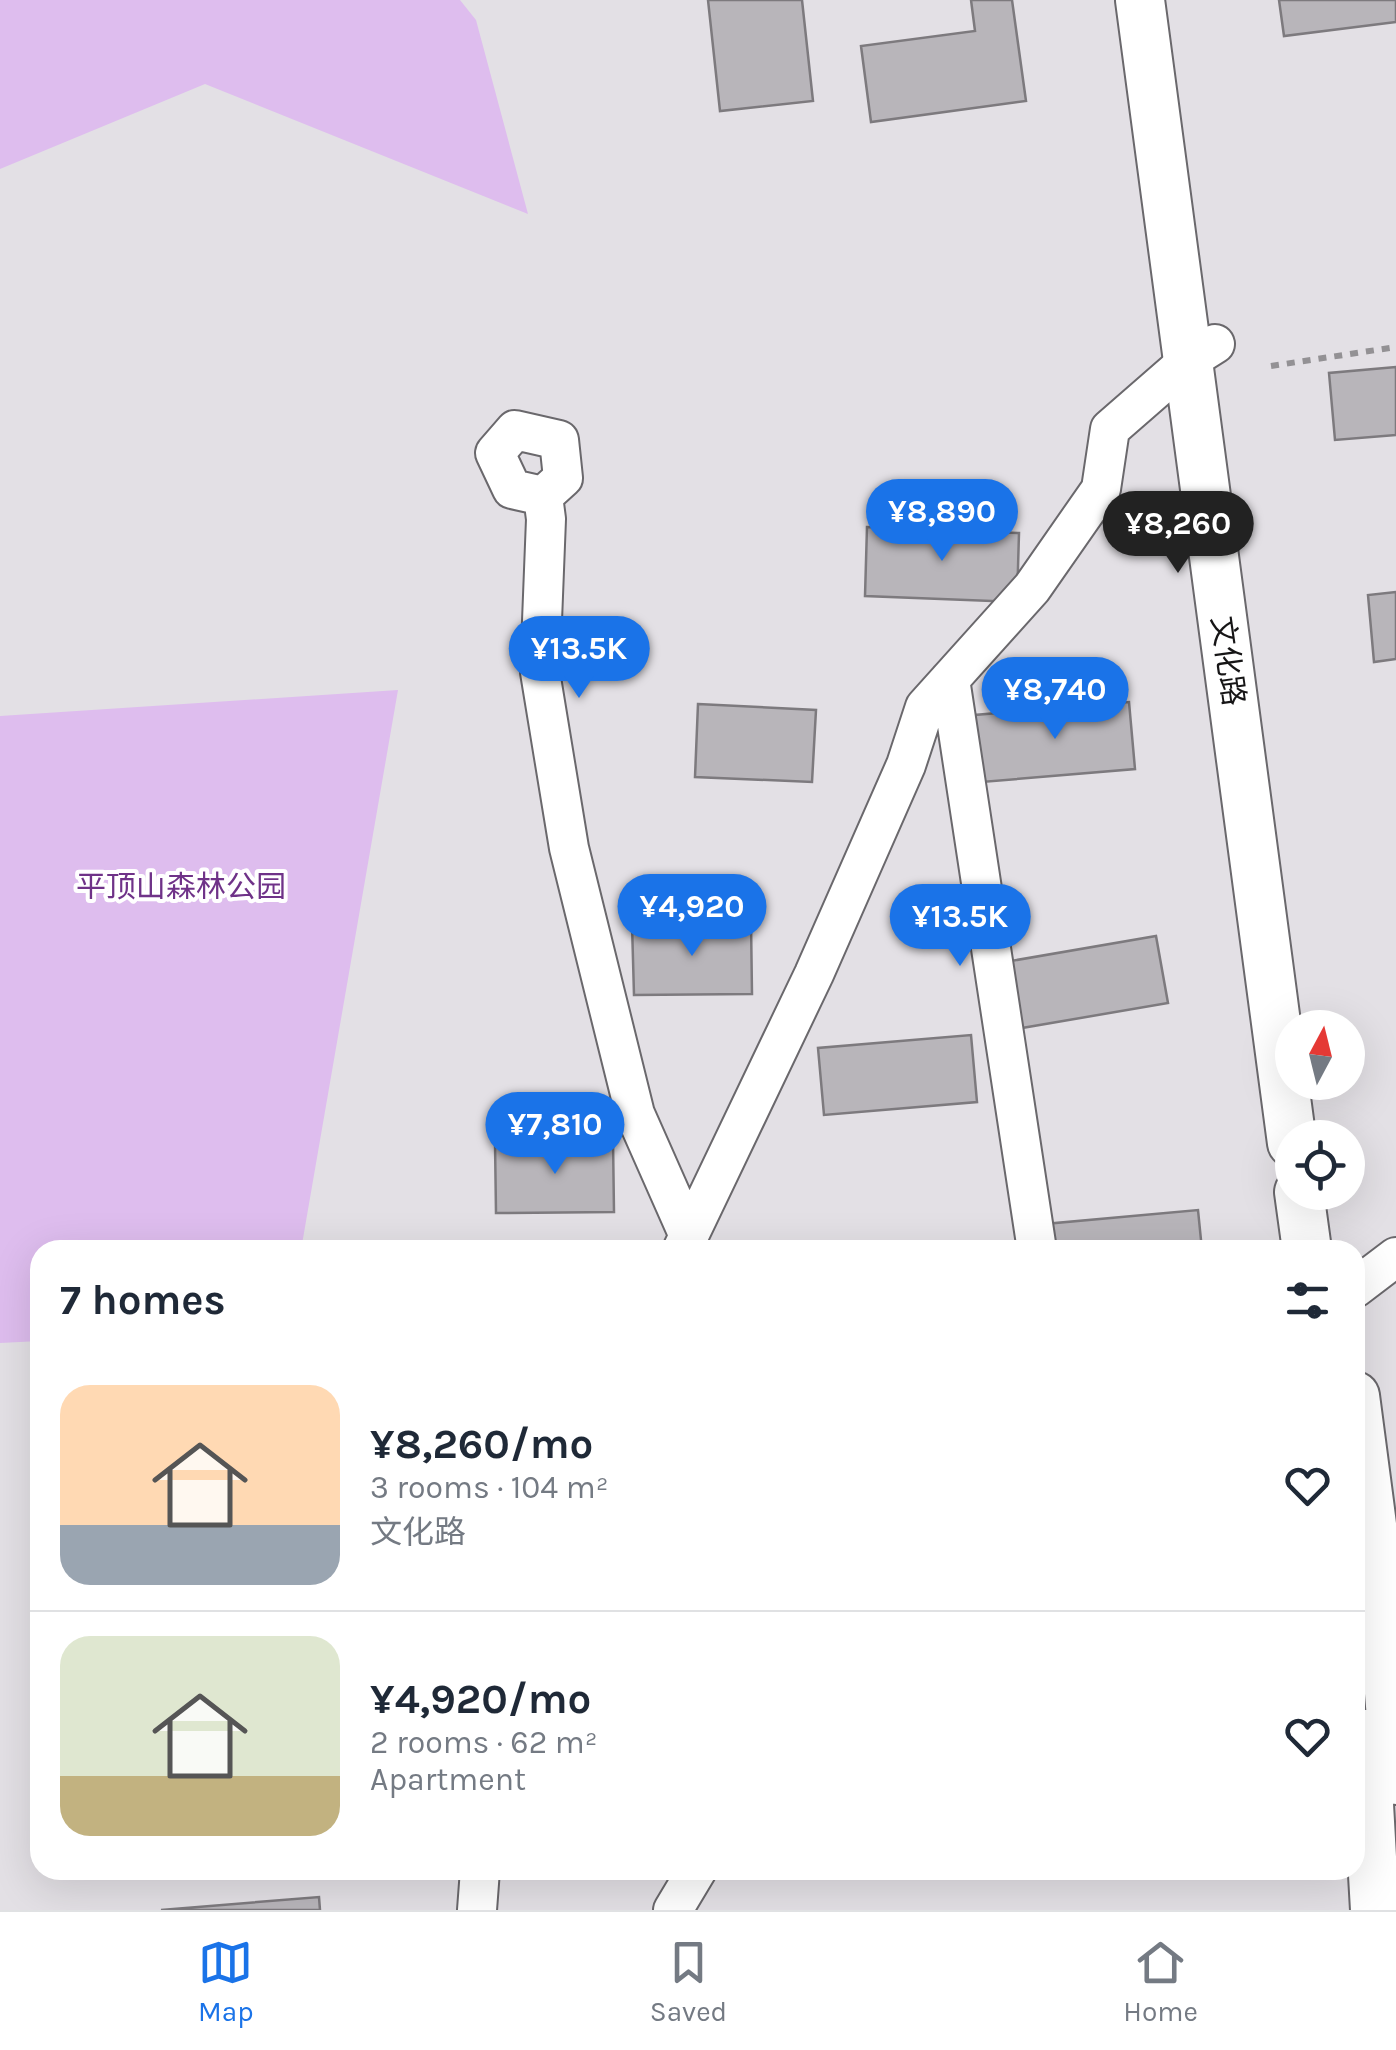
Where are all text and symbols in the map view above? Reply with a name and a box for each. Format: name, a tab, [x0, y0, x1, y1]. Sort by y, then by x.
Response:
pin: ¥8,890	[861, 479, 1023, 564]
pin: ¥8,260	[1097, 491, 1259, 576]
text: ¥8,890	[888, 493, 996, 530]
text: ¥8,260	[1125, 505, 1231, 542]
street label: 文化路	[1204, 614, 1252, 708]
pin: ¥13.5K	[498, 616, 660, 701]
text: ¥13.5K	[531, 630, 627, 667]
pin: ¥8,740	[974, 657, 1136, 742]
text: ¥8,740	[1004, 671, 1106, 708]
park label: 平顶山森林公园	[76, 869, 286, 905]
pin: ¥4,920	[611, 874, 773, 959]
pin: ¥13.5K	[879, 884, 1041, 969]
text: ¥4,920	[639, 888, 745, 925]
text: ¥13.5K	[912, 898, 1008, 935]
north arrow	[1275, 1010, 1365, 1100]
map controls	[1275, 1010, 1365, 1210]
pin: ¥7,810	[474, 1092, 636, 1177]
text: ¥7,810	[507, 1106, 603, 1143]
button: locate	[1275, 1120, 1365, 1210]
icon: filters	[1280, 1273, 1335, 1328]
text: 7 homes	[60, 1275, 226, 1325]
text: ¥8,260/mo	[370, 1419, 593, 1469]
icon: home	[140, 1425, 260, 1545]
icon: heart	[1280, 1458, 1335, 1513]
text: 3 rooms · 104 m²	[370, 1469, 609, 1506]
text: 文化路	[370, 1514, 466, 1551]
text: ¥4,920/mo	[370, 1674, 591, 1724]
icon: home	[140, 1676, 260, 1796]
icon: heart	[1280, 1709, 1335, 1764]
text: 2 rooms · 62 m²	[370, 1724, 598, 1761]
text: Apartment	[370, 1761, 526, 1798]
tab: Map	[198, 1935, 254, 2028]
tab: Saved	[650, 1935, 727, 2028]
tab: Home	[1123, 1935, 1198, 2028]

